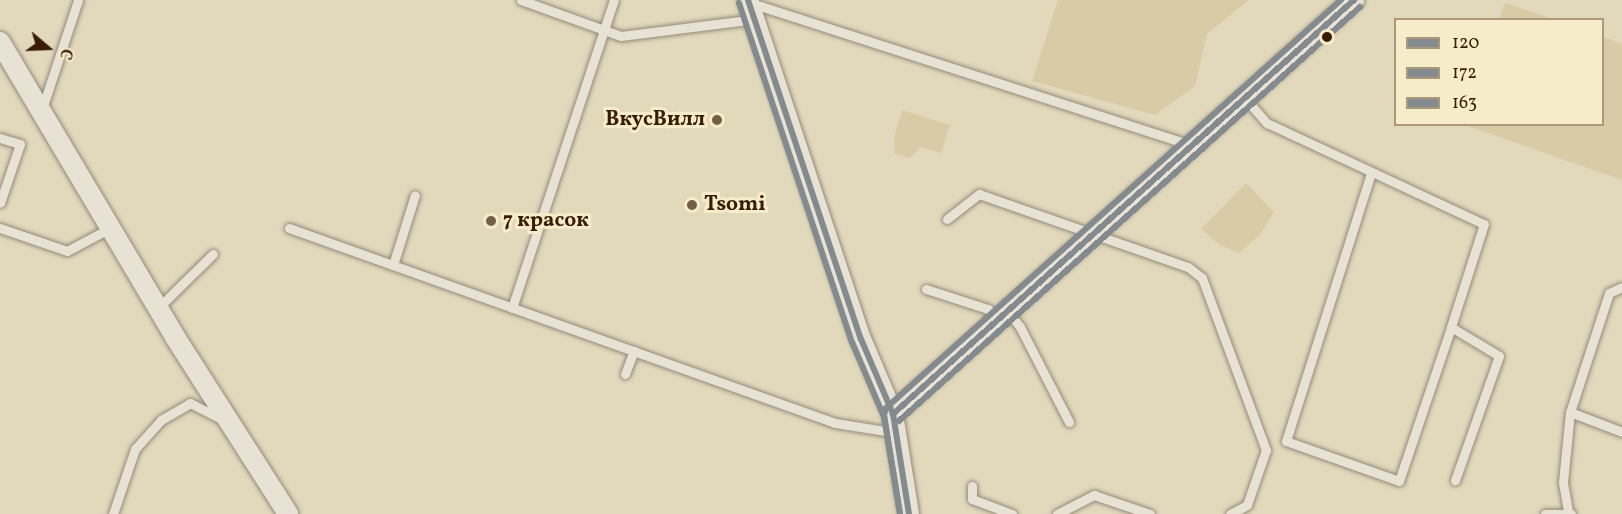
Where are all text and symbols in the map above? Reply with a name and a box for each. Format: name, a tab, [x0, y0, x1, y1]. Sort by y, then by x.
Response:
north arrow	[18, 18, 78, 78]
legend	[1394, 18, 1604, 126]
unlabelled marker	[1321, 31, 1333, 43]
text: 120	[1452, 31, 1479, 56]
text: С	[53, 45, 77, 62]
text: 172	[1452, 61, 1477, 86]
text: 163	[1452, 91, 1477, 116]
place label: ВкусВилл	[605, 107, 705, 133]
marker: ВкусВилл	[710, 113, 724, 127]
place label: Tsomi	[704, 192, 766, 218]
marker: Tsomi	[685, 198, 699, 212]
place label: 7 красок	[503, 208, 589, 234]
marker: 7 красок	[484, 214, 498, 228]

